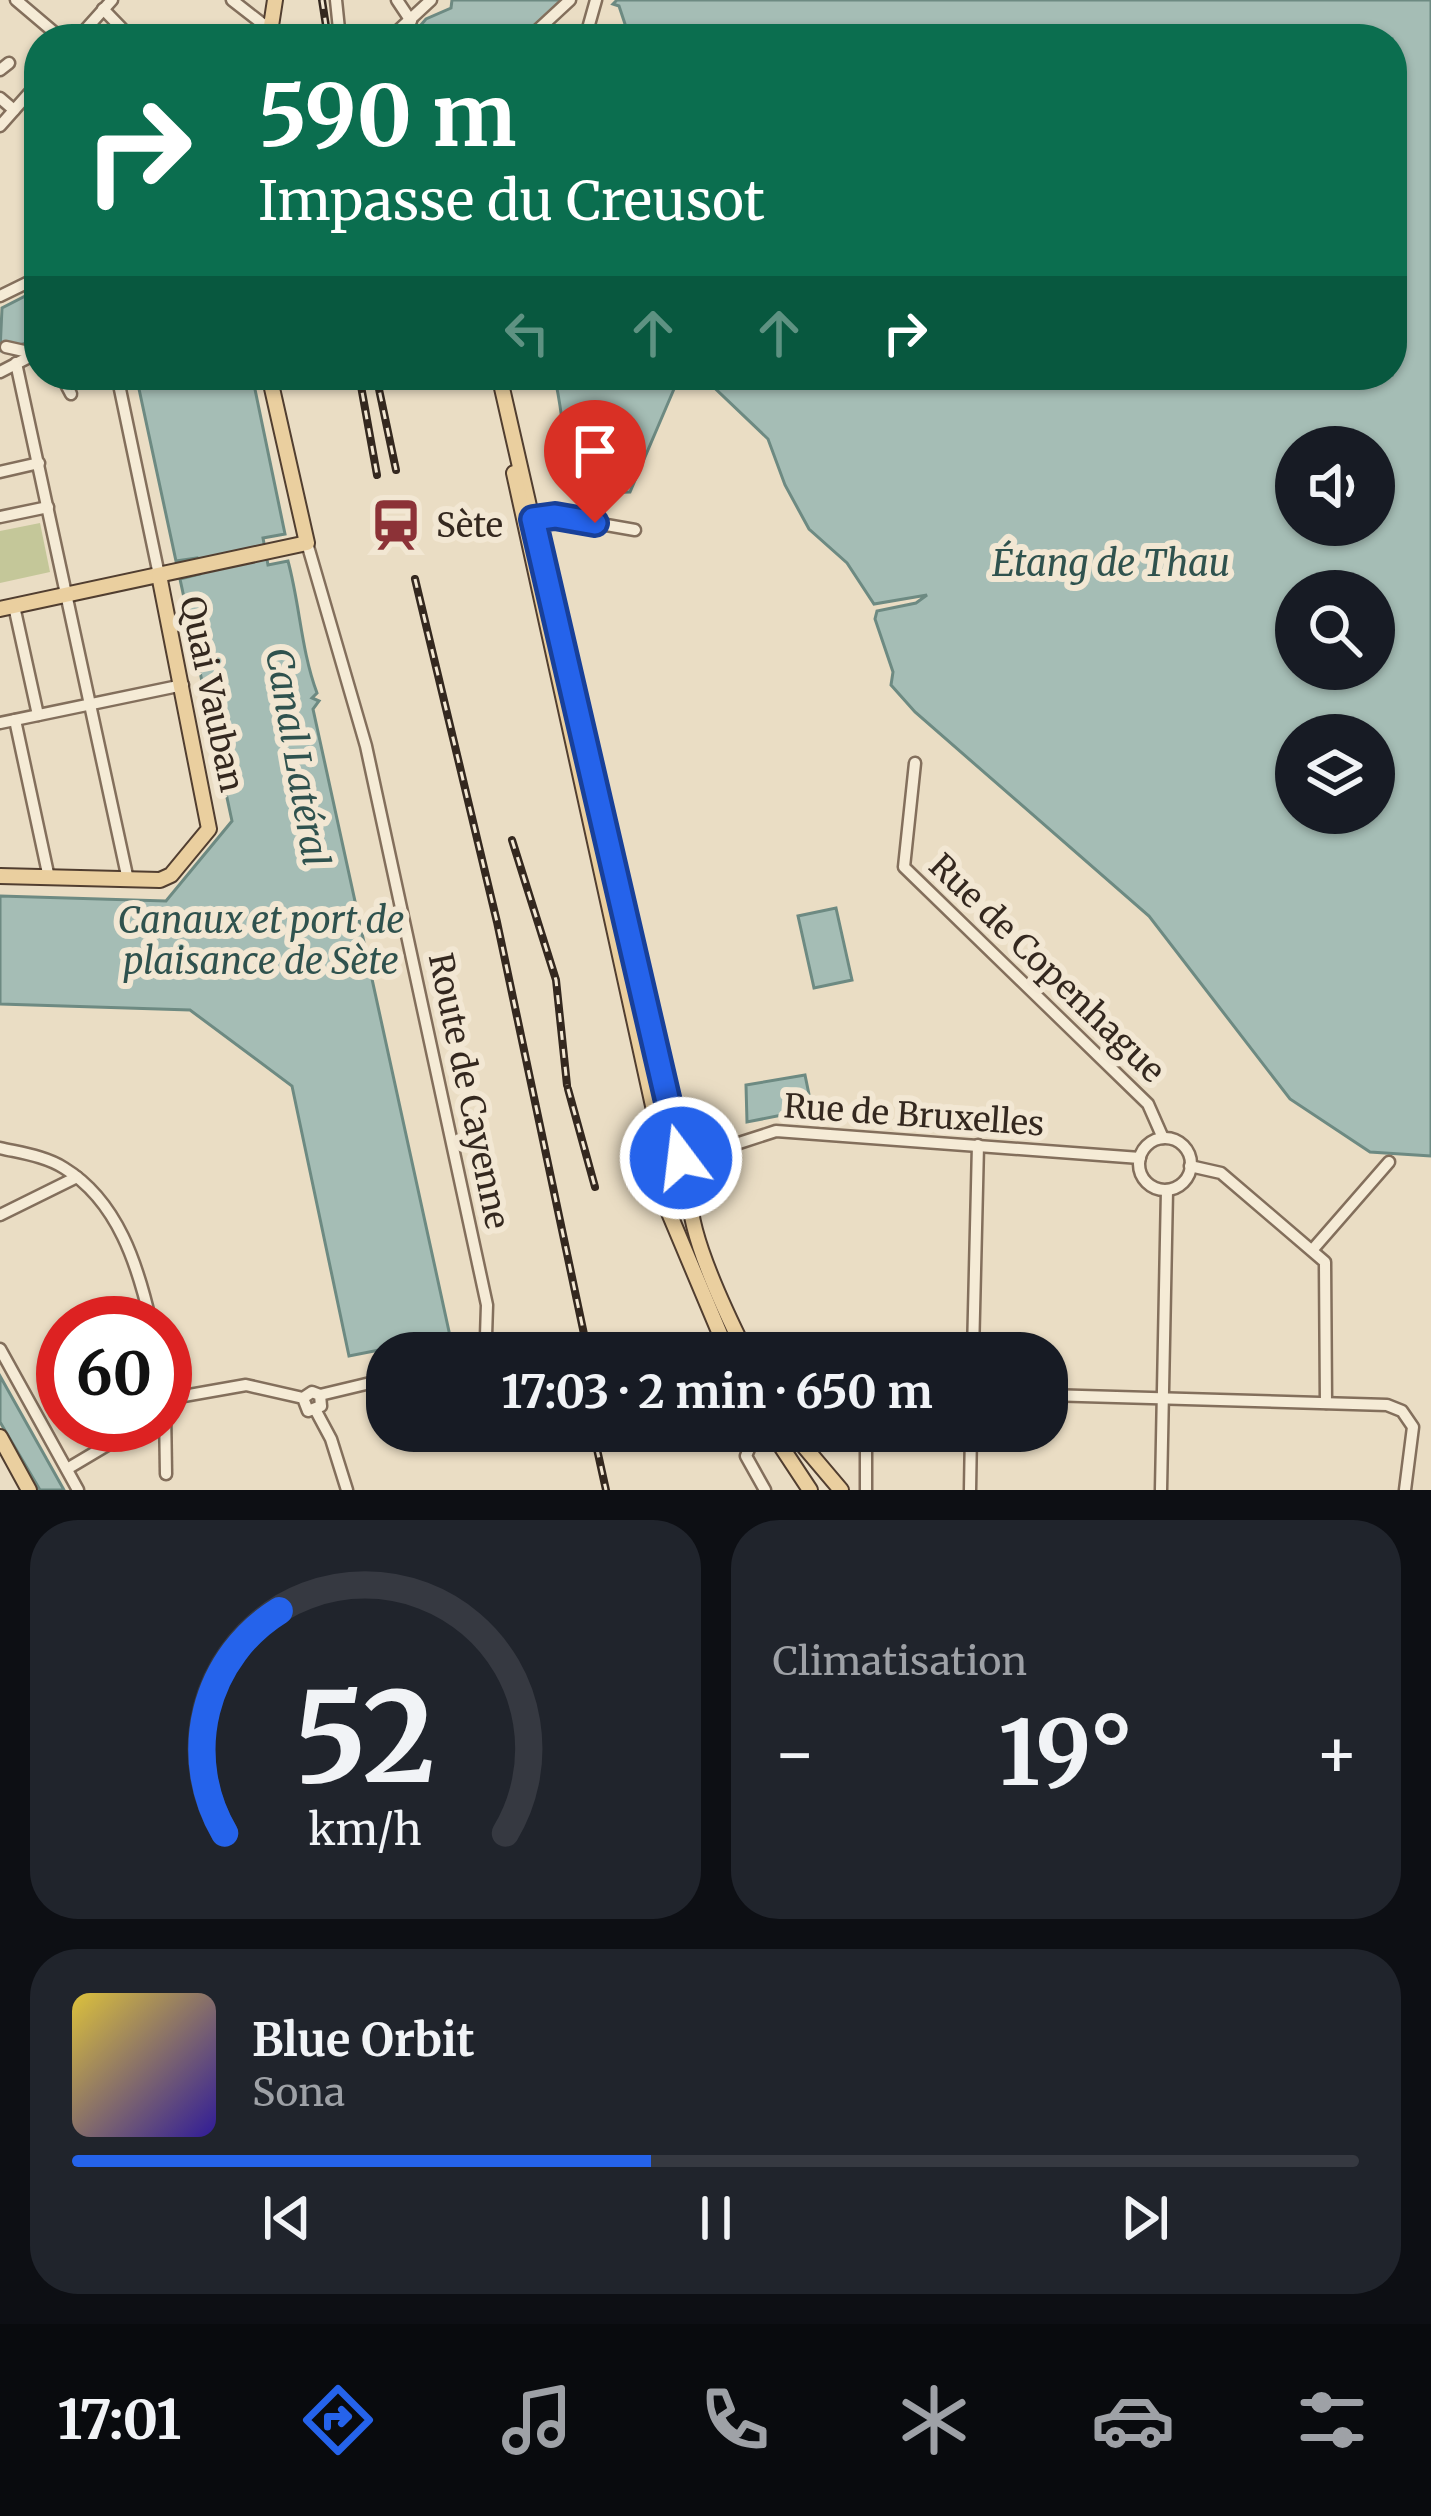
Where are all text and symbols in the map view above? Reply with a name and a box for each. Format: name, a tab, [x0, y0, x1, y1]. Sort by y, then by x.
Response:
text: 590 m	[258, 63, 517, 169]
icon: right	[60, 72, 216, 228]
text: Impasse du Creusot	[258, 167, 765, 235]
icon: left	[494, 300, 560, 366]
icon: ahead	[620, 300, 686, 366]
icon: ahead	[746, 300, 812, 366]
icon: right	[872, 300, 938, 366]
pin	[544, 400, 646, 523]
icon: arrive	[562, 418, 628, 484]
map controls	[1275, 426, 1395, 834]
button: sound	[1275, 426, 1395, 546]
station icon: Sète	[367, 496, 425, 554]
place label: Sète	[436, 505, 503, 546]
water label: Étang de Thau	[992, 539, 1230, 586]
button: search	[1275, 570, 1395, 690]
street label: Quai Vauban	[171, 593, 253, 796]
water label: Canal Latéral	[256, 644, 338, 870]
button: layers	[1275, 714, 1395, 834]
street label: Rue de Copenhague	[921, 845, 1173, 1091]
water label: Canaux et port de plaisance de Sète	[117, 898, 405, 984]
street label: Route de Cayenne	[420, 949, 518, 1233]
street label: Rue de Bruxelles	[782, 1085, 1046, 1145]
position arrow	[618, 1095, 744, 1221]
speed limit sign: 60	[36, 1296, 192, 1452]
text: 17:03 · 2 min · 650 m	[501, 1364, 933, 1420]
text: Climatisation	[773, 1637, 1027, 1686]
text: 52	[294, 1659, 436, 1816]
text: 19°	[998, 1696, 1133, 1810]
text: −	[773, 1712, 817, 1795]
text: +	[1315, 1712, 1359, 1795]
text: km/h	[308, 1802, 422, 1856]
text: Blue Orbit	[252, 2012, 475, 2068]
text: Sona	[252, 2068, 345, 2117]
icon: previous	[254, 2185, 320, 2251]
icon: pause	[683, 2185, 749, 2251]
icon: next	[1112, 2185, 1178, 2251]
icon: directions	[296, 2378, 380, 2462]
icon: music	[495, 2378, 579, 2462]
icon: phone	[693, 2378, 777, 2462]
icon: climate	[892, 2378, 976, 2462]
icon: car	[1091, 2378, 1175, 2462]
icon: filters	[1290, 2378, 1374, 2462]
text: 17:01	[57, 2386, 181, 2454]

